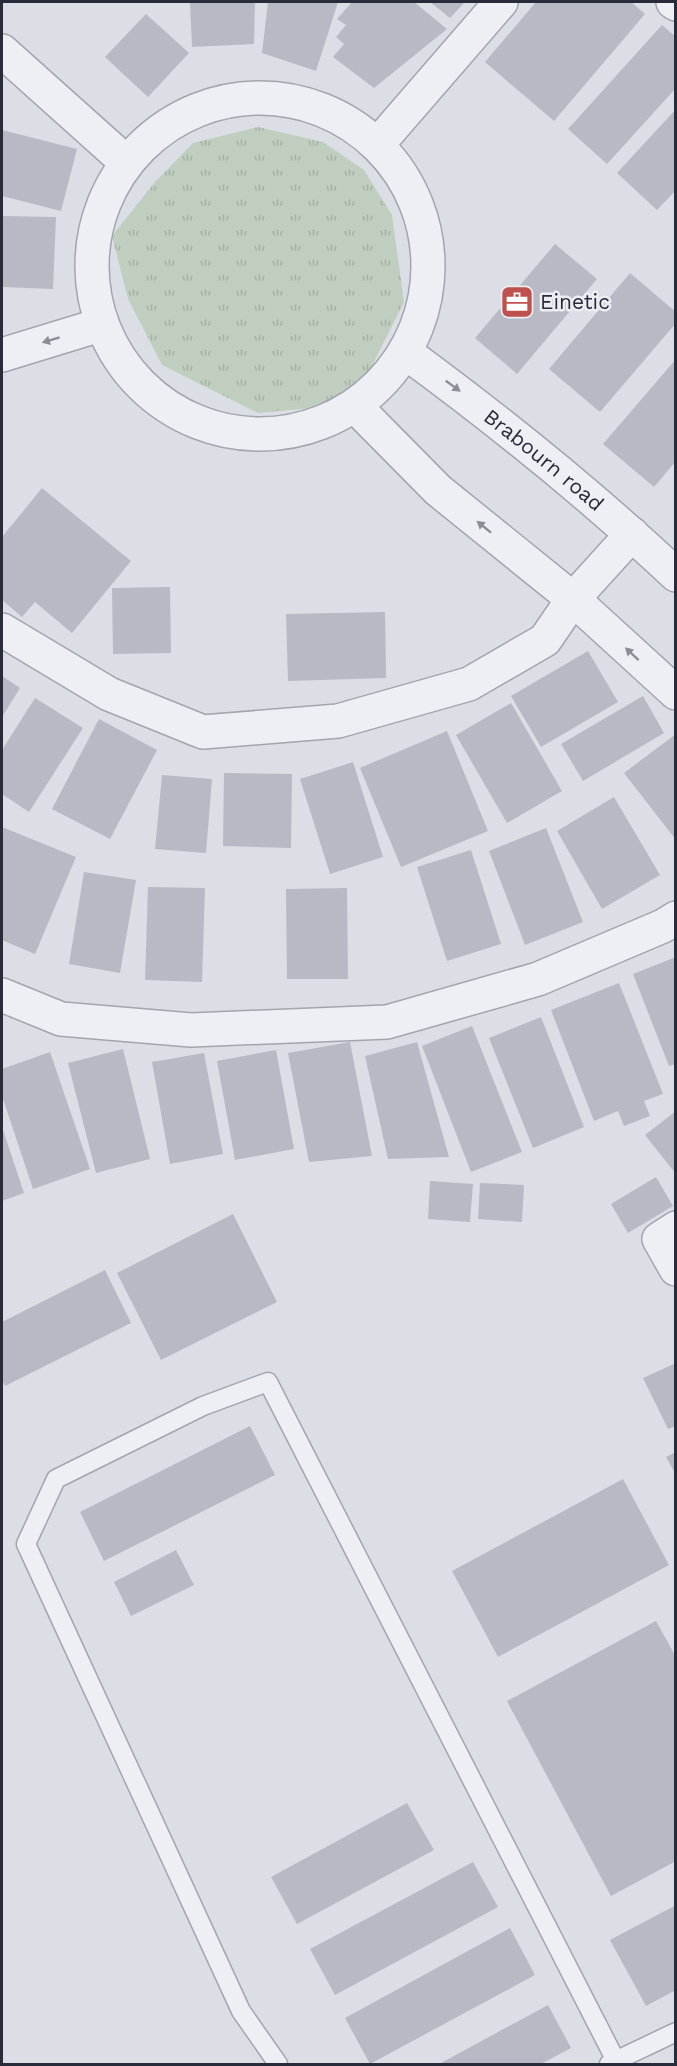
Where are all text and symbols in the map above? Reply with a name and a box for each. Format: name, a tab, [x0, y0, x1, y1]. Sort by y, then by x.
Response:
office icon: Einetic	[499, 284, 535, 320]
place label: Einetic	[540, 289, 610, 314]
one-way arrow	[42, 336, 60, 345]
one-way arrow	[444, 380, 460, 392]
street label: Brabourn road	[479, 403, 609, 516]
one-way arrow	[477, 521, 492, 534]
one-way arrow	[626, 647, 640, 661]

